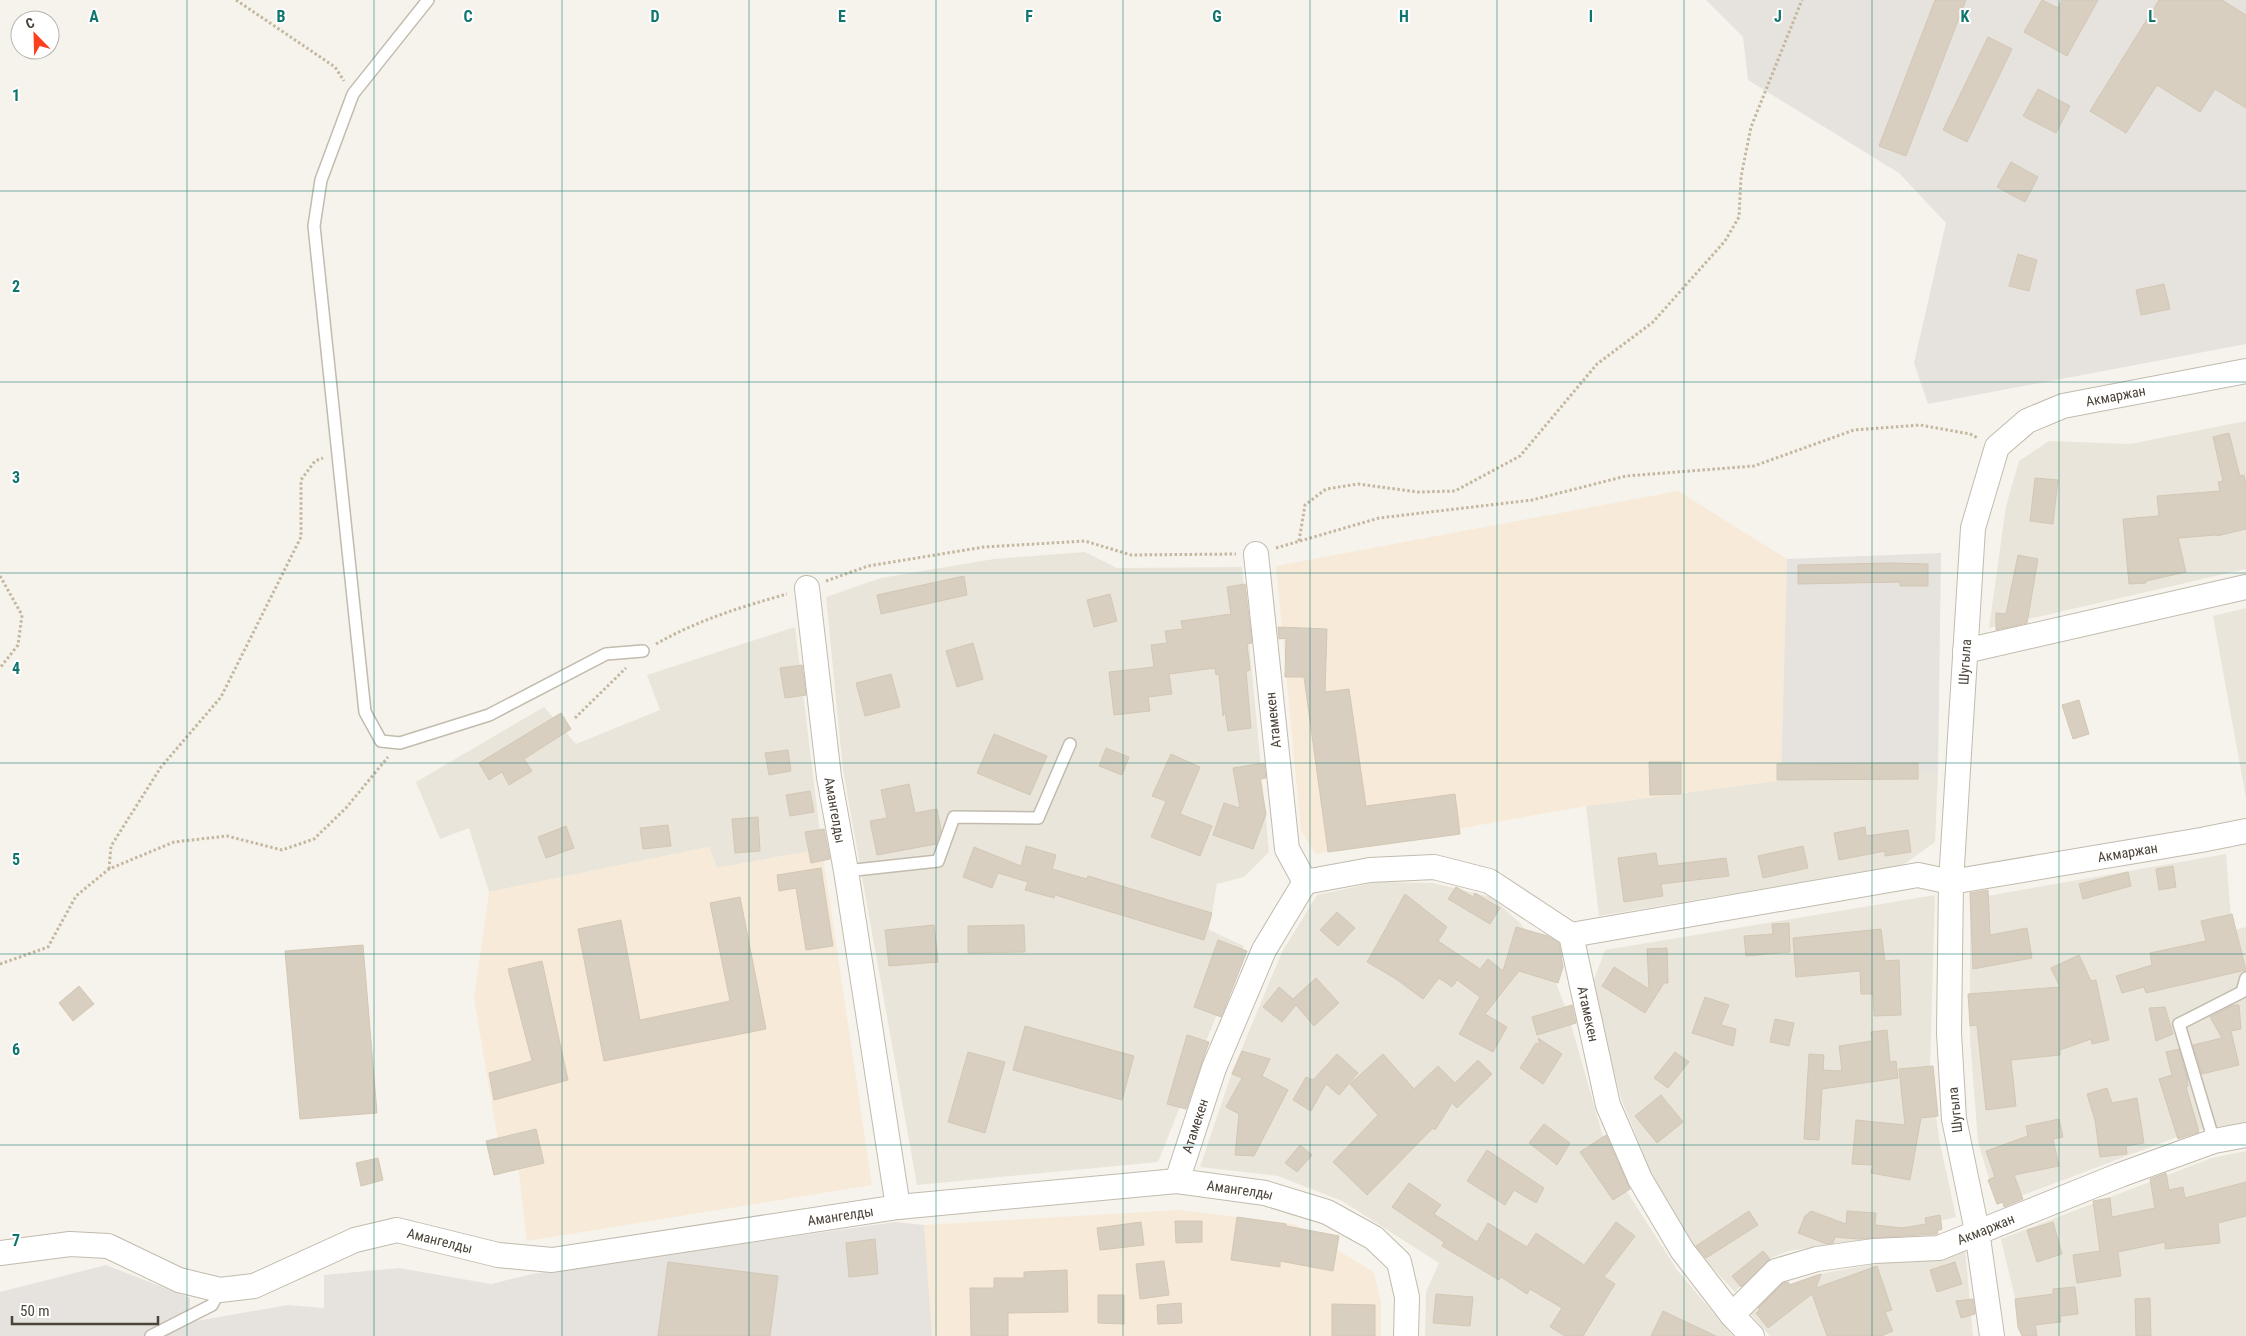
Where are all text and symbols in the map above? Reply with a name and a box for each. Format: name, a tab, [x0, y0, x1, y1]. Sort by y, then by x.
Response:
text: A	[89, 7, 99, 26]
text: B	[277, 7, 286, 26]
text: C	[463, 7, 473, 26]
text: D	[650, 7, 660, 26]
text: E	[838, 7, 846, 26]
text: F	[1025, 7, 1033, 26]
text: G	[1212, 7, 1222, 26]
text: H	[1399, 7, 1409, 26]
text: I	[1589, 7, 1593, 26]
text: J	[1774, 7, 1782, 26]
text: K	[1961, 7, 1970, 26]
text: L	[2148, 7, 2156, 26]
north arrow	[10, 10, 60, 60]
text: С	[23, 14, 37, 32]
text: 1	[12, 86, 20, 105]
text: 2	[12, 277, 20, 296]
street label: Акмаржан	[2084, 382, 2147, 409]
text: 3	[12, 468, 20, 487]
street label: Шугыла	[1955, 639, 1974, 685]
text: 4	[12, 659, 20, 678]
street label: Атамекен	[1262, 691, 1284, 749]
street label: Амангелды	[821, 776, 849, 844]
street label: Акмаржан	[2096, 839, 2159, 865]
text: 5	[12, 850, 20, 869]
street label: Атамекен	[1574, 985, 1602, 1043]
text: 6	[12, 1040, 20, 1059]
street label: Шугыла	[1945, 1086, 1965, 1134]
street label: Атамекен	[1179, 1097, 1211, 1155]
street label: Амангелды	[1206, 1177, 1275, 1203]
street label: Амангелды	[806, 1203, 875, 1229]
street label: Акмаржан	[1955, 1210, 2017, 1248]
street label: Амангелды	[405, 1225, 474, 1256]
text: 7	[12, 1231, 20, 1250]
scale bar	[12, 1294, 159, 1326]
text: 50 m	[20, 1302, 50, 1320]

